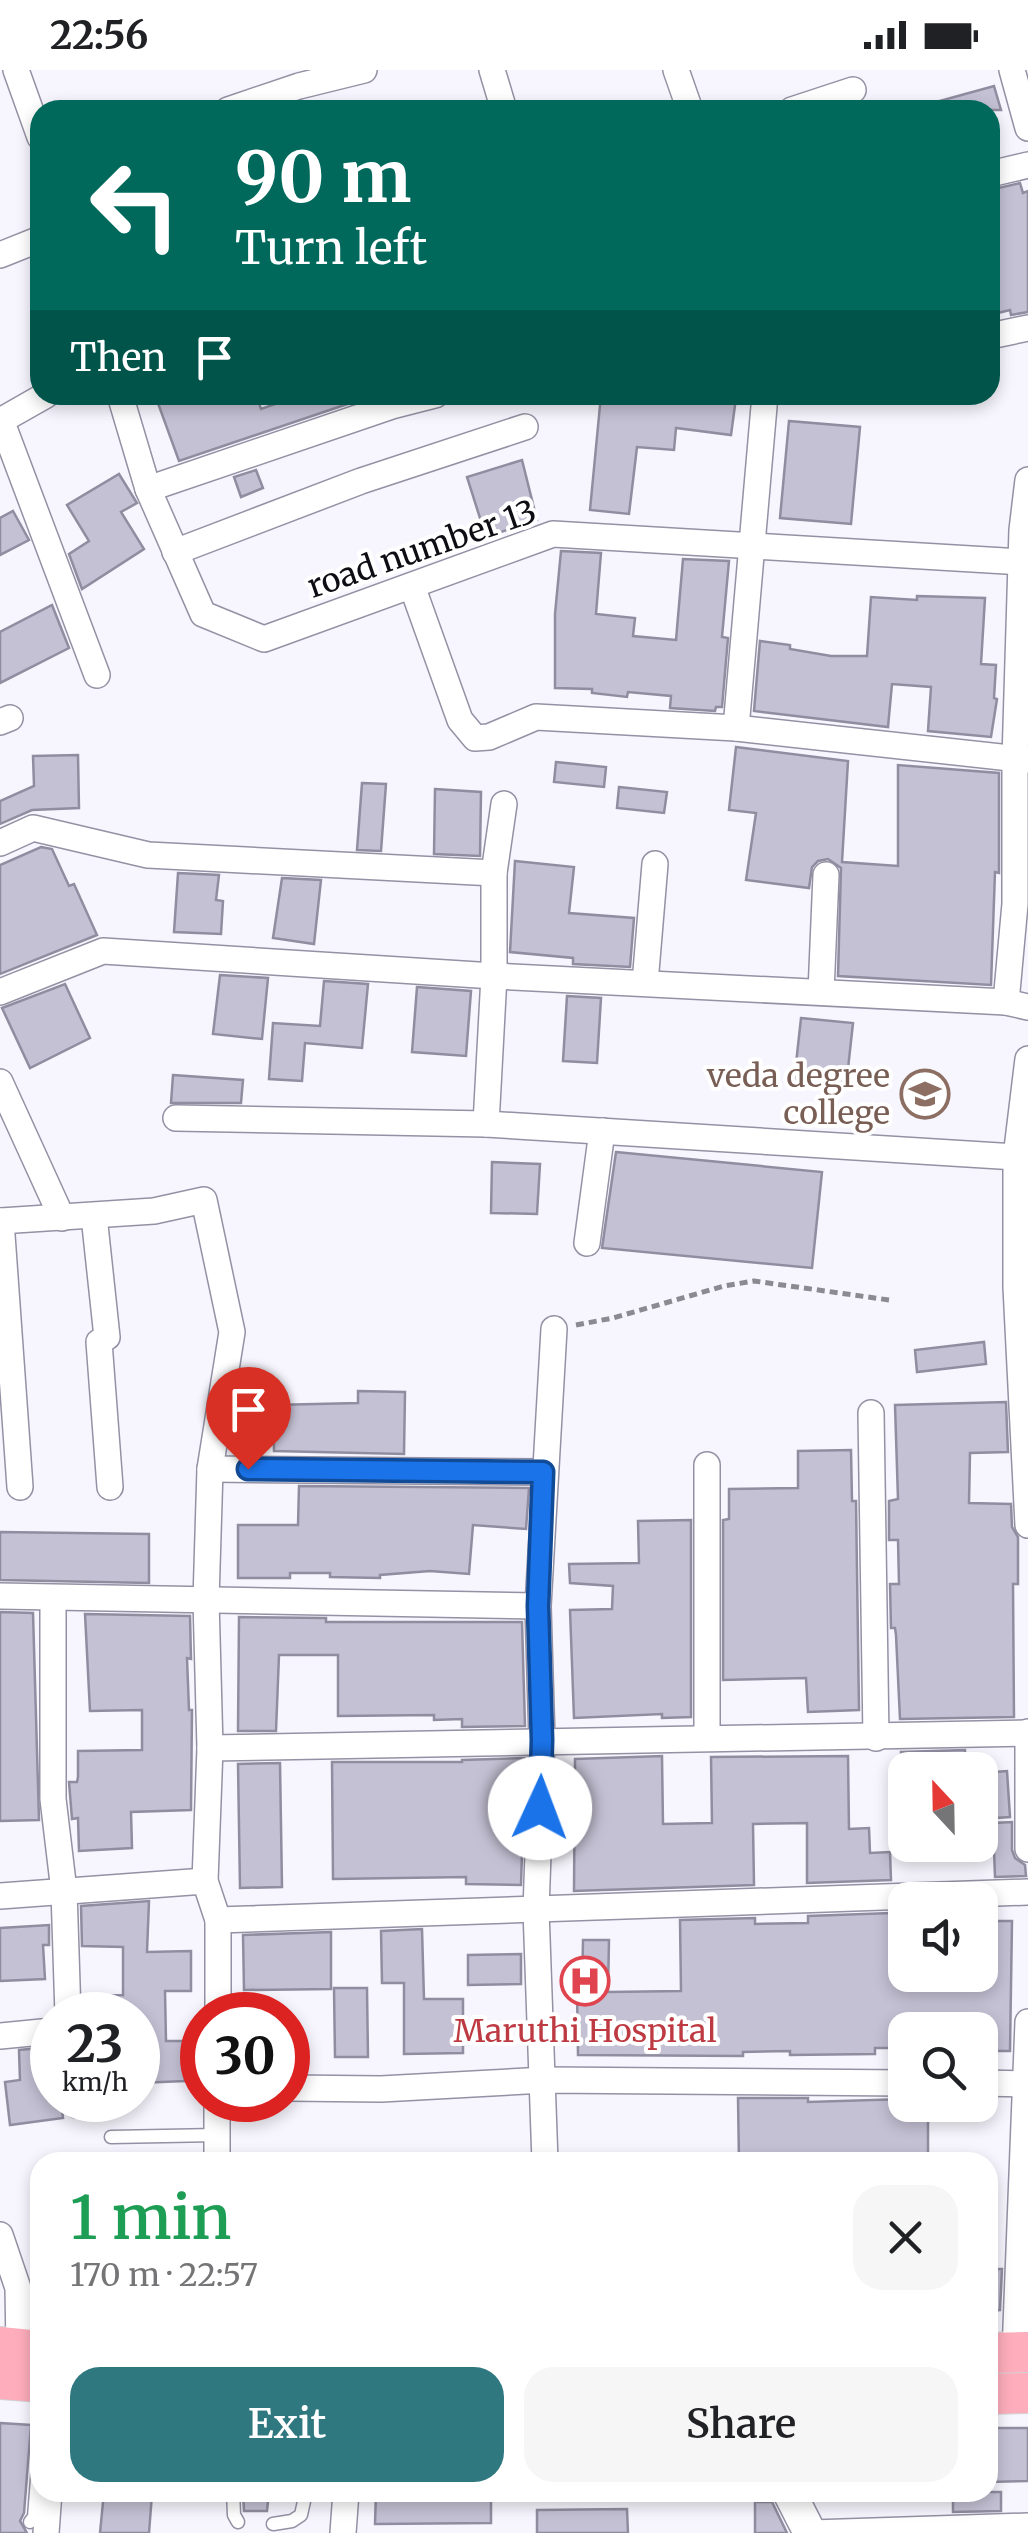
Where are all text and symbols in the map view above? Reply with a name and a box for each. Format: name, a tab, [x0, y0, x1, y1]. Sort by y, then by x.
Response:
text: 22:56	[50, 12, 148, 59]
text: 90 m	[235, 133, 412, 221]
icon: left	[70, 140, 200, 270]
text: Turn left	[235, 220, 427, 276]
icon: arrive	[187, 330, 242, 385]
text: Then	[70, 334, 167, 381]
street label: road number 13	[302, 491, 542, 607]
place label: veda degree college	[706, 1056, 890, 1133]
school or university icon: veda degree college	[899, 1068, 951, 1120]
pin	[206, 1367, 291, 1470]
icon: arrive	[221, 1382, 276, 1437]
north arrow	[888, 1752, 998, 1862]
map controls	[888, 1752, 998, 2122]
position arrow	[488, 1756, 592, 1860]
button: sound	[888, 1882, 998, 1992]
hospital icon: Maruthi Hospital	[559, 1955, 611, 2007]
speed limit sign: 30	[180, 1992, 310, 2122]
place label: Maruthi Hospital	[453, 2011, 717, 2051]
button: search	[888, 2012, 998, 2122]
text: 23	[67, 2013, 123, 2076]
text: km/h	[62, 2066, 128, 2098]
text: 1 min	[70, 2180, 231, 2255]
button: close	[853, 2185, 958, 2290]
text: 170 m · 22:57	[70, 2255, 258, 2295]
button: Exit	[70, 2367, 504, 2482]
button: Share	[524, 2367, 958, 2482]

